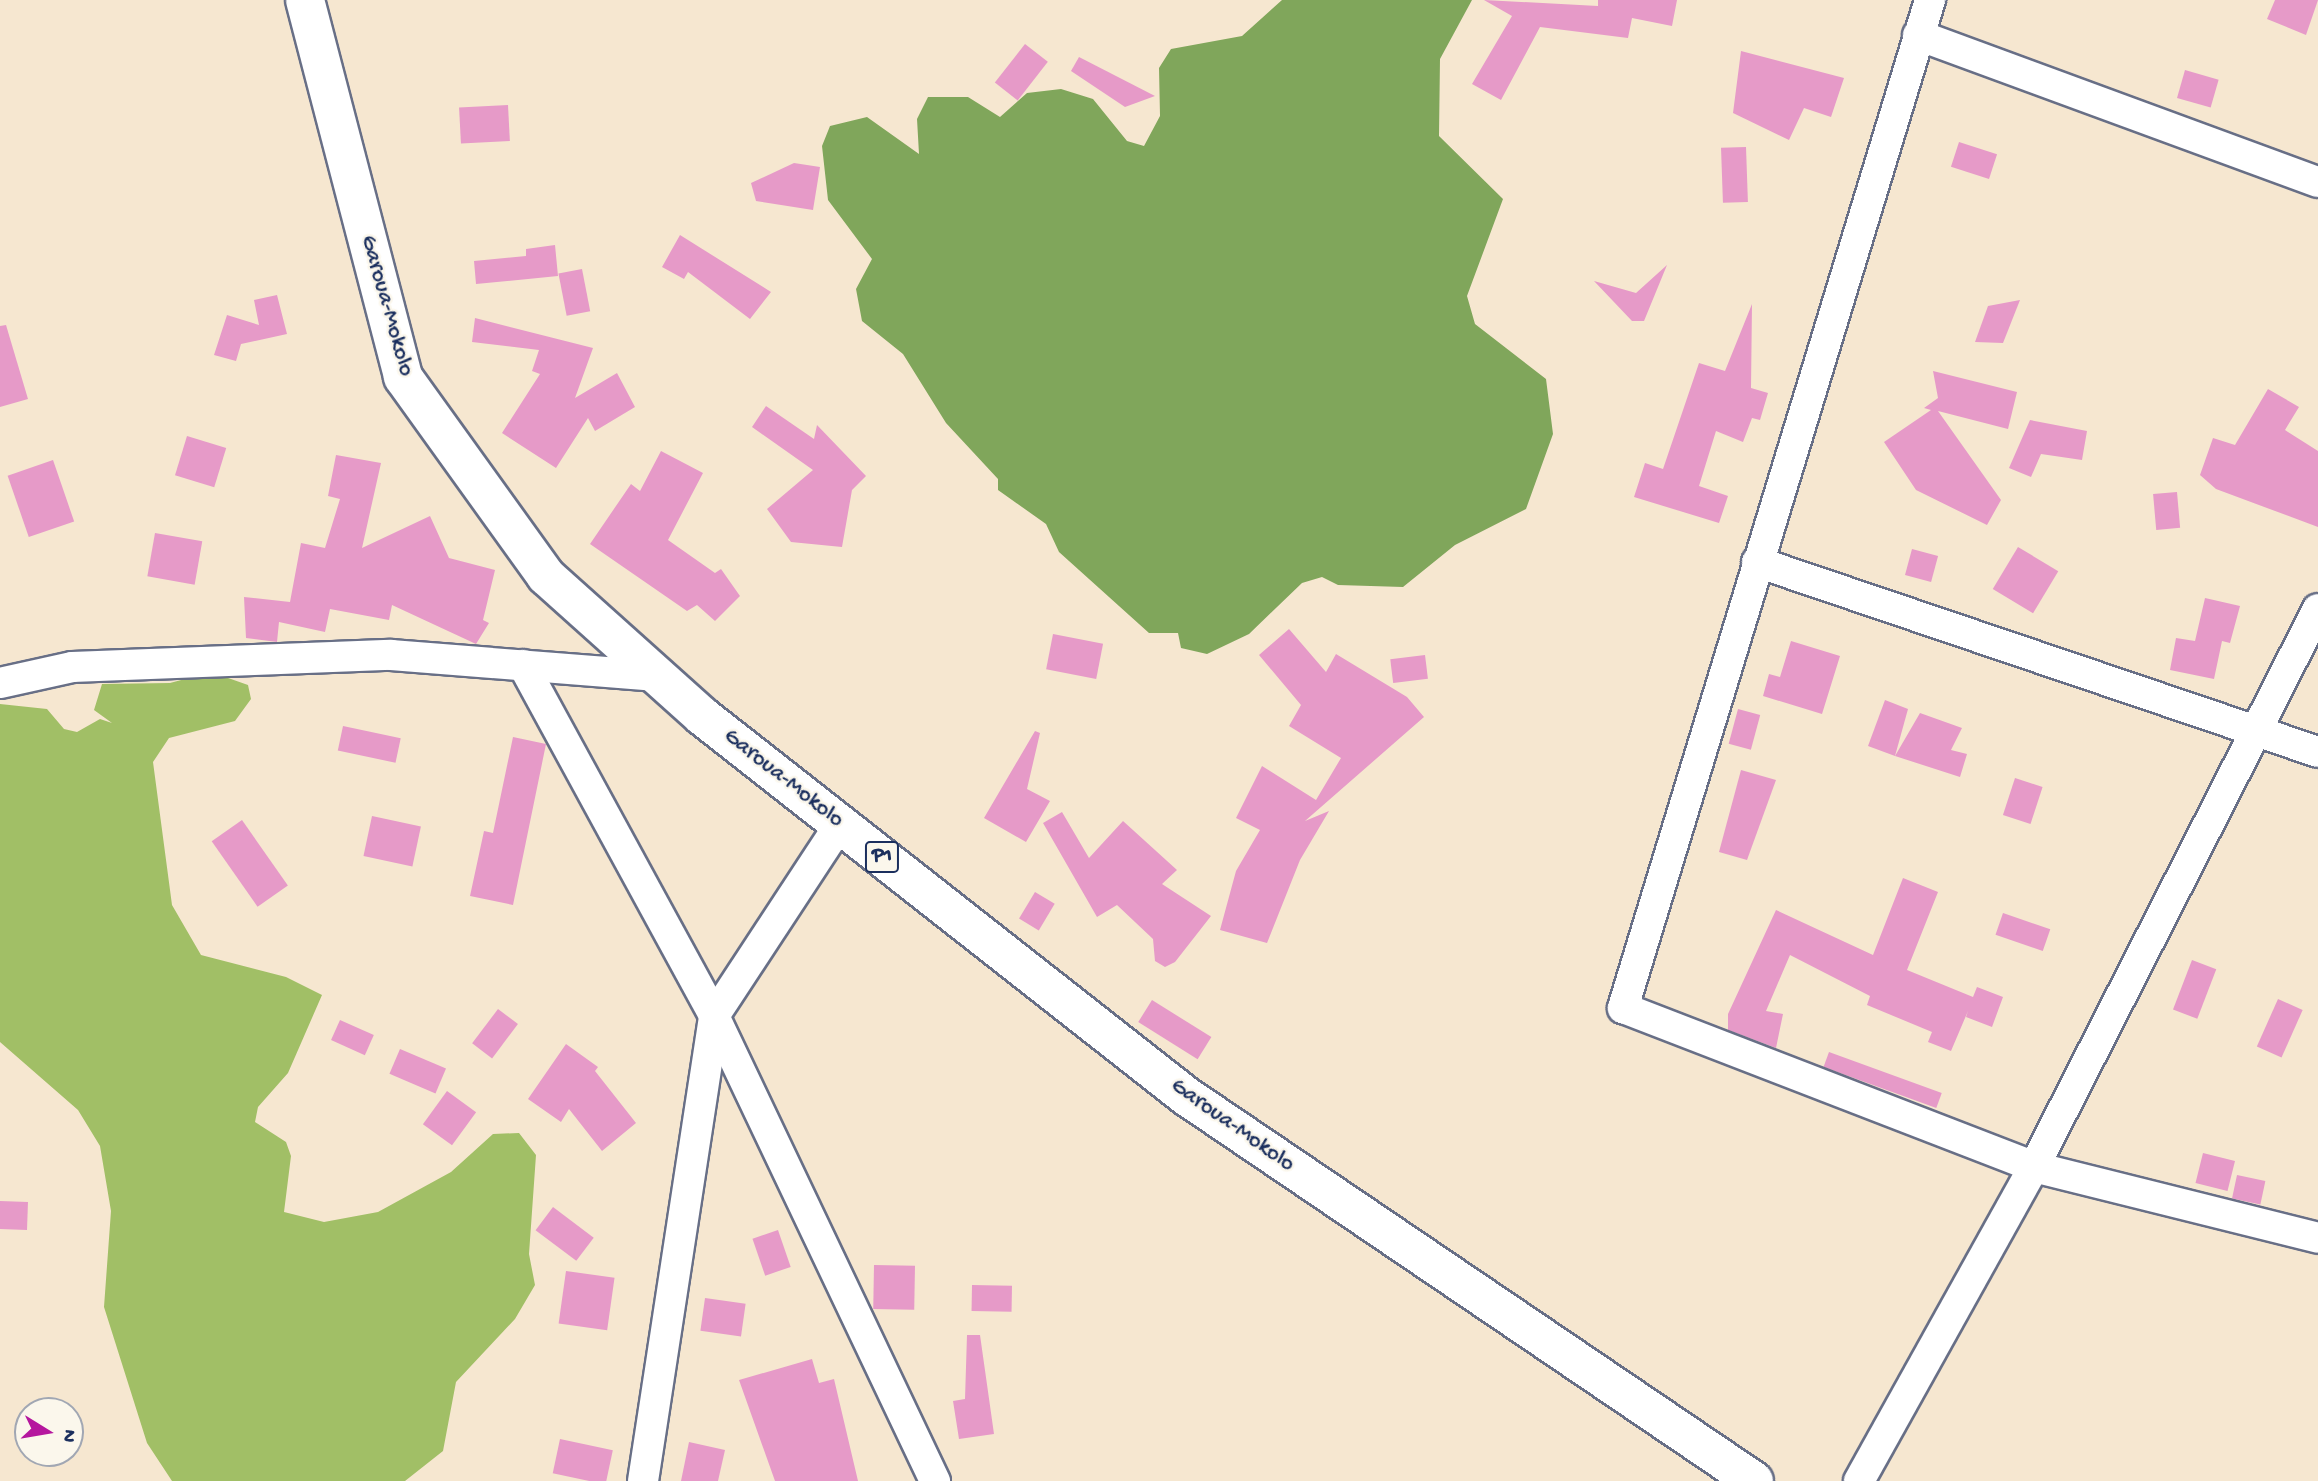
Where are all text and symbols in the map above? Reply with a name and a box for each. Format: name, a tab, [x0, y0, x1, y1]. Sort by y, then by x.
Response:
street label: Garoua-Mokolo	[353, 232, 419, 380]
street label: Garoua-Mokolo	[717, 723, 849, 835]
road number: P1	[864, 840, 900, 874]
street label: Garoua-Mokolo	[1165, 1073, 1299, 1179]
north arrow	[14, 1397, 84, 1467]
text: N	[56, 1427, 81, 1444]

